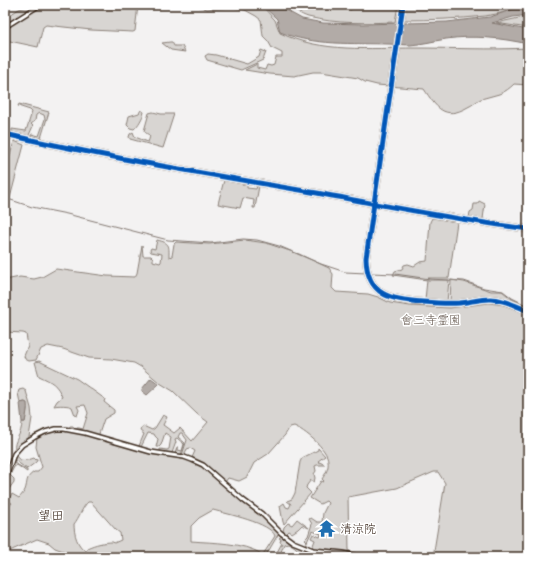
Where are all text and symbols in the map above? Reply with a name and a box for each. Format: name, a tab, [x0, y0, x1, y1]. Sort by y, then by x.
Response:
park label: 會三寺霊園	[401, 311, 461, 327]
district label: 望田	[38, 506, 64, 523]
temple icon: 清涼院	[317, 518, 337, 538]
place label: 清涼院	[340, 520, 376, 536]

